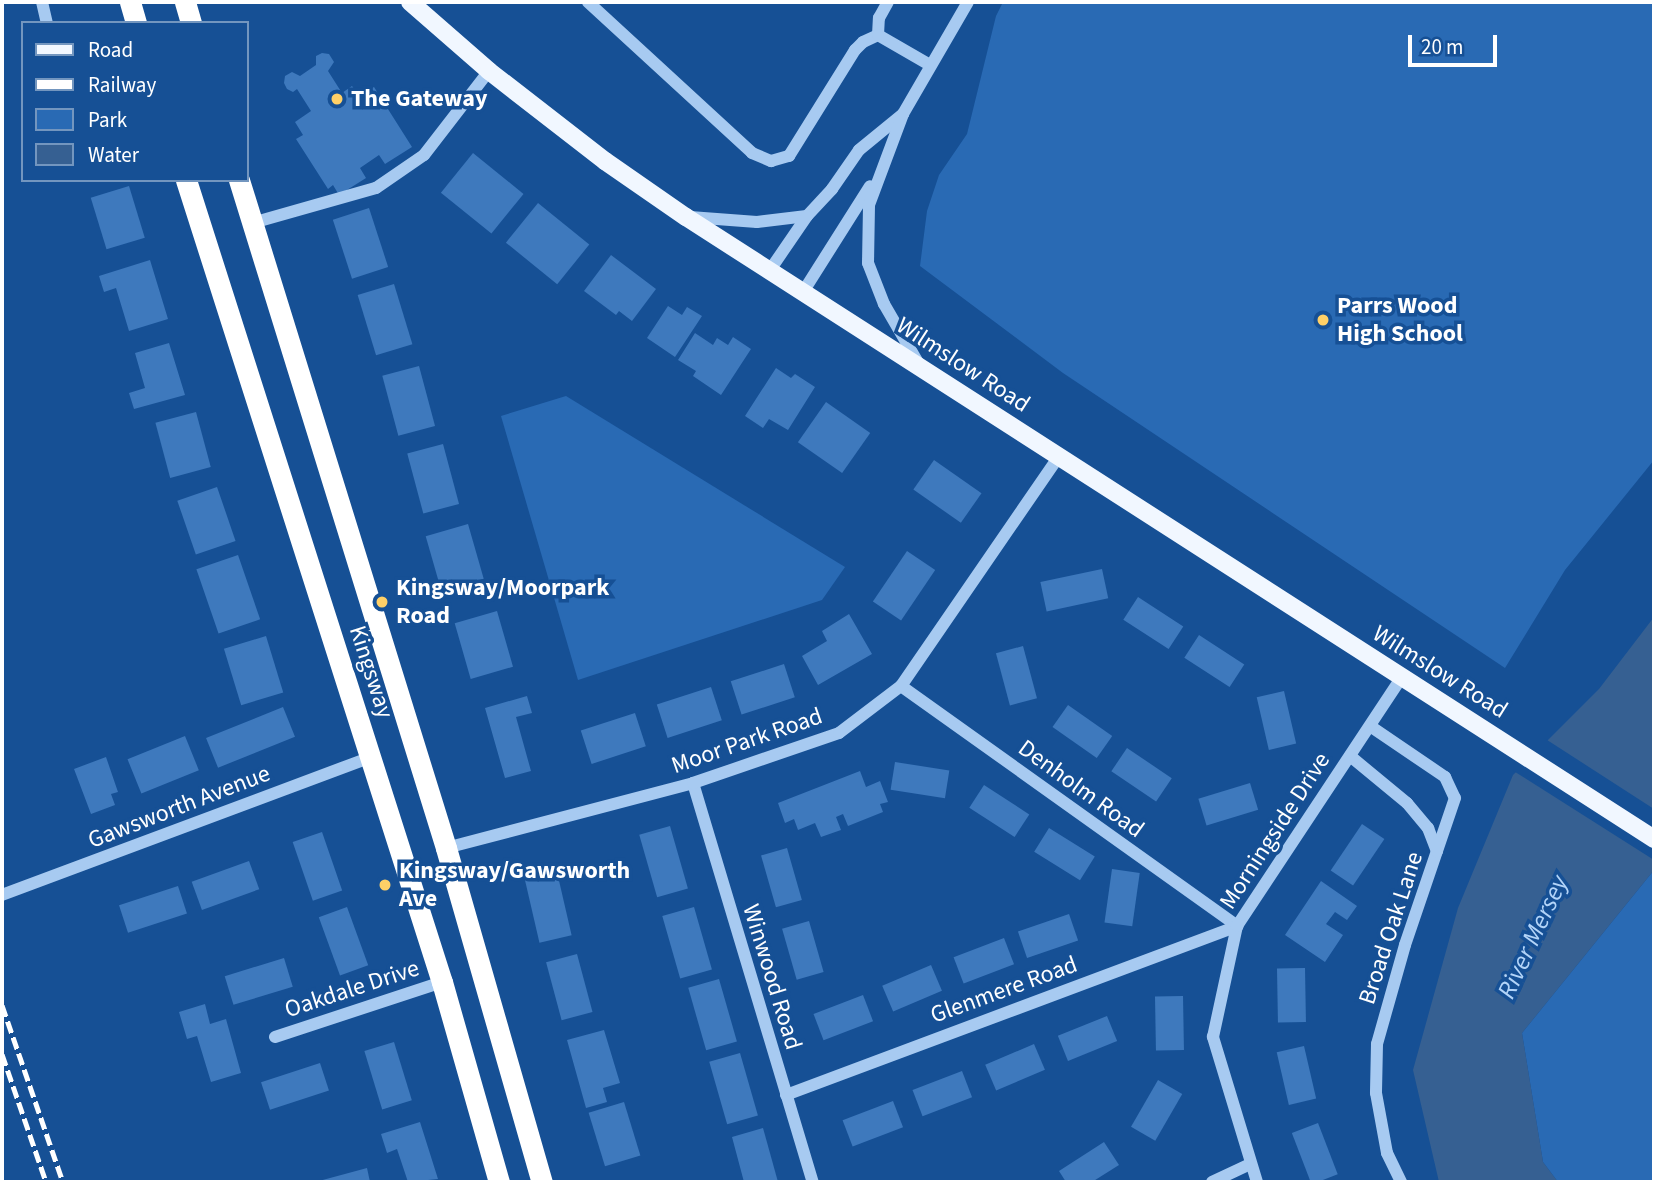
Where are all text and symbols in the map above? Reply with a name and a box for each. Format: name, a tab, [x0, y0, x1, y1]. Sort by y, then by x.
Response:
legend	[21, 21, 248, 182]
scale bar	[1411, 21, 1500, 65]
text: 20 m	[1421, 32, 1463, 62]
text: Road	[88, 35, 133, 65]
text: Railway	[88, 70, 156, 100]
place label: The Gateway	[351, 85, 487, 113]
marker: The Gateway	[329, 91, 345, 107]
text: Park	[88, 105, 127, 135]
text: Water	[88, 140, 139, 170]
place label: Parrs Wood High School	[1337, 292, 1463, 348]
street label: Wilmslow Road	[891, 311, 1035, 419]
marker: Parrs Wood High School	[1315, 312, 1331, 328]
place label: Kingsway/Moorpark Road	[396, 574, 609, 630]
marker: Kingsway/Moorpark Road	[374, 594, 390, 610]
street label: Wilmslow Road	[1367, 619, 1513, 725]
street label: Kingsway	[343, 622, 399, 722]
street label: Moor Park Road	[668, 702, 826, 780]
street label: Denholm Road	[1013, 734, 1149, 844]
street label: Morningside Drive	[1214, 747, 1336, 915]
street label: Gawsworth Avenue	[84, 759, 274, 855]
street label: Broad Oak Lane	[1353, 848, 1429, 1008]
place label: Kingsway/Gawsworth Ave	[399, 857, 630, 913]
water label: River Mersey	[1491, 870, 1575, 1004]
marker: Kingsway/Gawsworth Ave	[377, 877, 393, 893]
street label: Winwood Road	[736, 901, 808, 1053]
street label: Glenmere Road	[927, 950, 1081, 1030]
street label: Oakdale Drive	[281, 954, 423, 1024]

